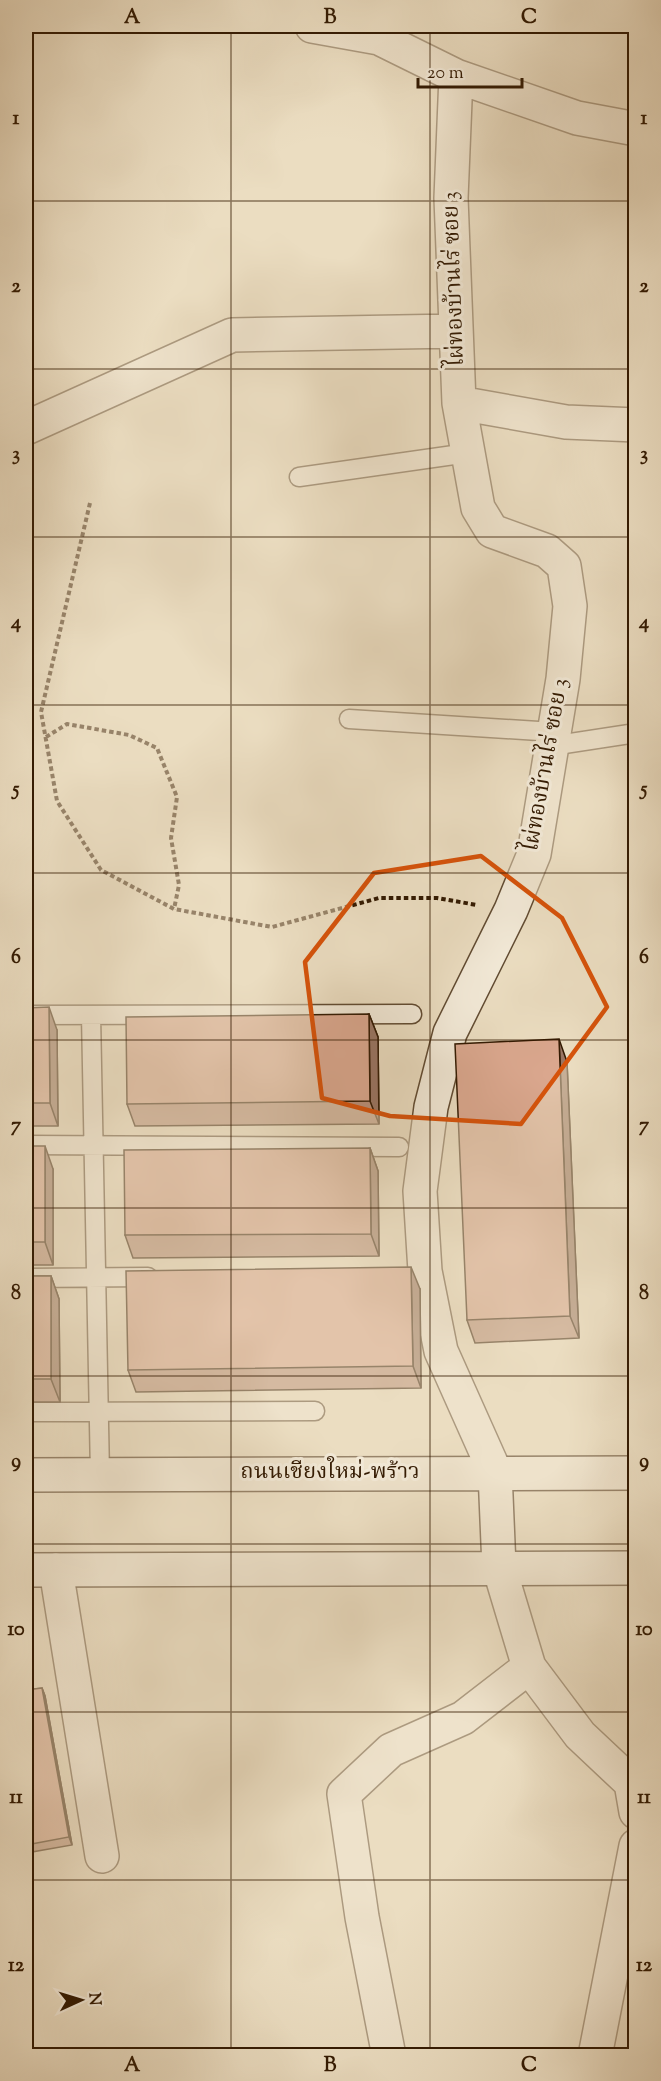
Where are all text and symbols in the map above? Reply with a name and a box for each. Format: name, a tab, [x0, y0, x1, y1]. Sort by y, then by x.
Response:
text: A	[124, 4, 141, 33]
text: B	[324, 4, 337, 33]
text: C	[521, 4, 537, 33]
scale bar	[418, 51, 522, 89]
text: 20 m	[427, 61, 464, 87]
text: 1	[13, 105, 20, 134]
text: 1	[641, 105, 648, 134]
street label: ไผ่ทองบ้านไร่ ซอย 3	[435, 191, 474, 368]
text: 2	[11, 273, 21, 302]
text: 2	[639, 273, 649, 302]
text: 3	[12, 441, 20, 470]
text: 3	[640, 441, 648, 470]
text: 4	[10, 609, 21, 638]
text: 4	[638, 609, 649, 638]
street label: ไผ่ทองบ้านไร่ ซอย 3	[515, 676, 578, 855]
text: 5	[11, 776, 20, 805]
text: 5	[639, 776, 648, 805]
text: 6	[11, 944, 21, 973]
text: 6	[639, 944, 649, 973]
text: 7	[11, 1112, 22, 1141]
text: 7	[639, 1112, 650, 1141]
text: 8	[11, 1280, 21, 1309]
text: 8	[639, 1280, 649, 1309]
text: 9	[11, 1448, 21, 1477]
text: 9	[639, 1448, 649, 1477]
street label: ถนนเชียงใหม่-พร้าว	[240, 1456, 420, 1489]
text: 10	[7, 1616, 25, 1645]
text: 10	[635, 1616, 653, 1645]
text: 11	[9, 1784, 23, 1813]
text: 11	[637, 1784, 651, 1813]
text: 12	[8, 1952, 25, 1981]
text: 12	[636, 1952, 653, 1981]
north arrow	[51, 1970, 111, 2030]
text: N	[82, 1992, 105, 2007]
text: A	[124, 2052, 141, 2081]
text: B	[324, 2052, 337, 2081]
text: C	[521, 2052, 537, 2081]

